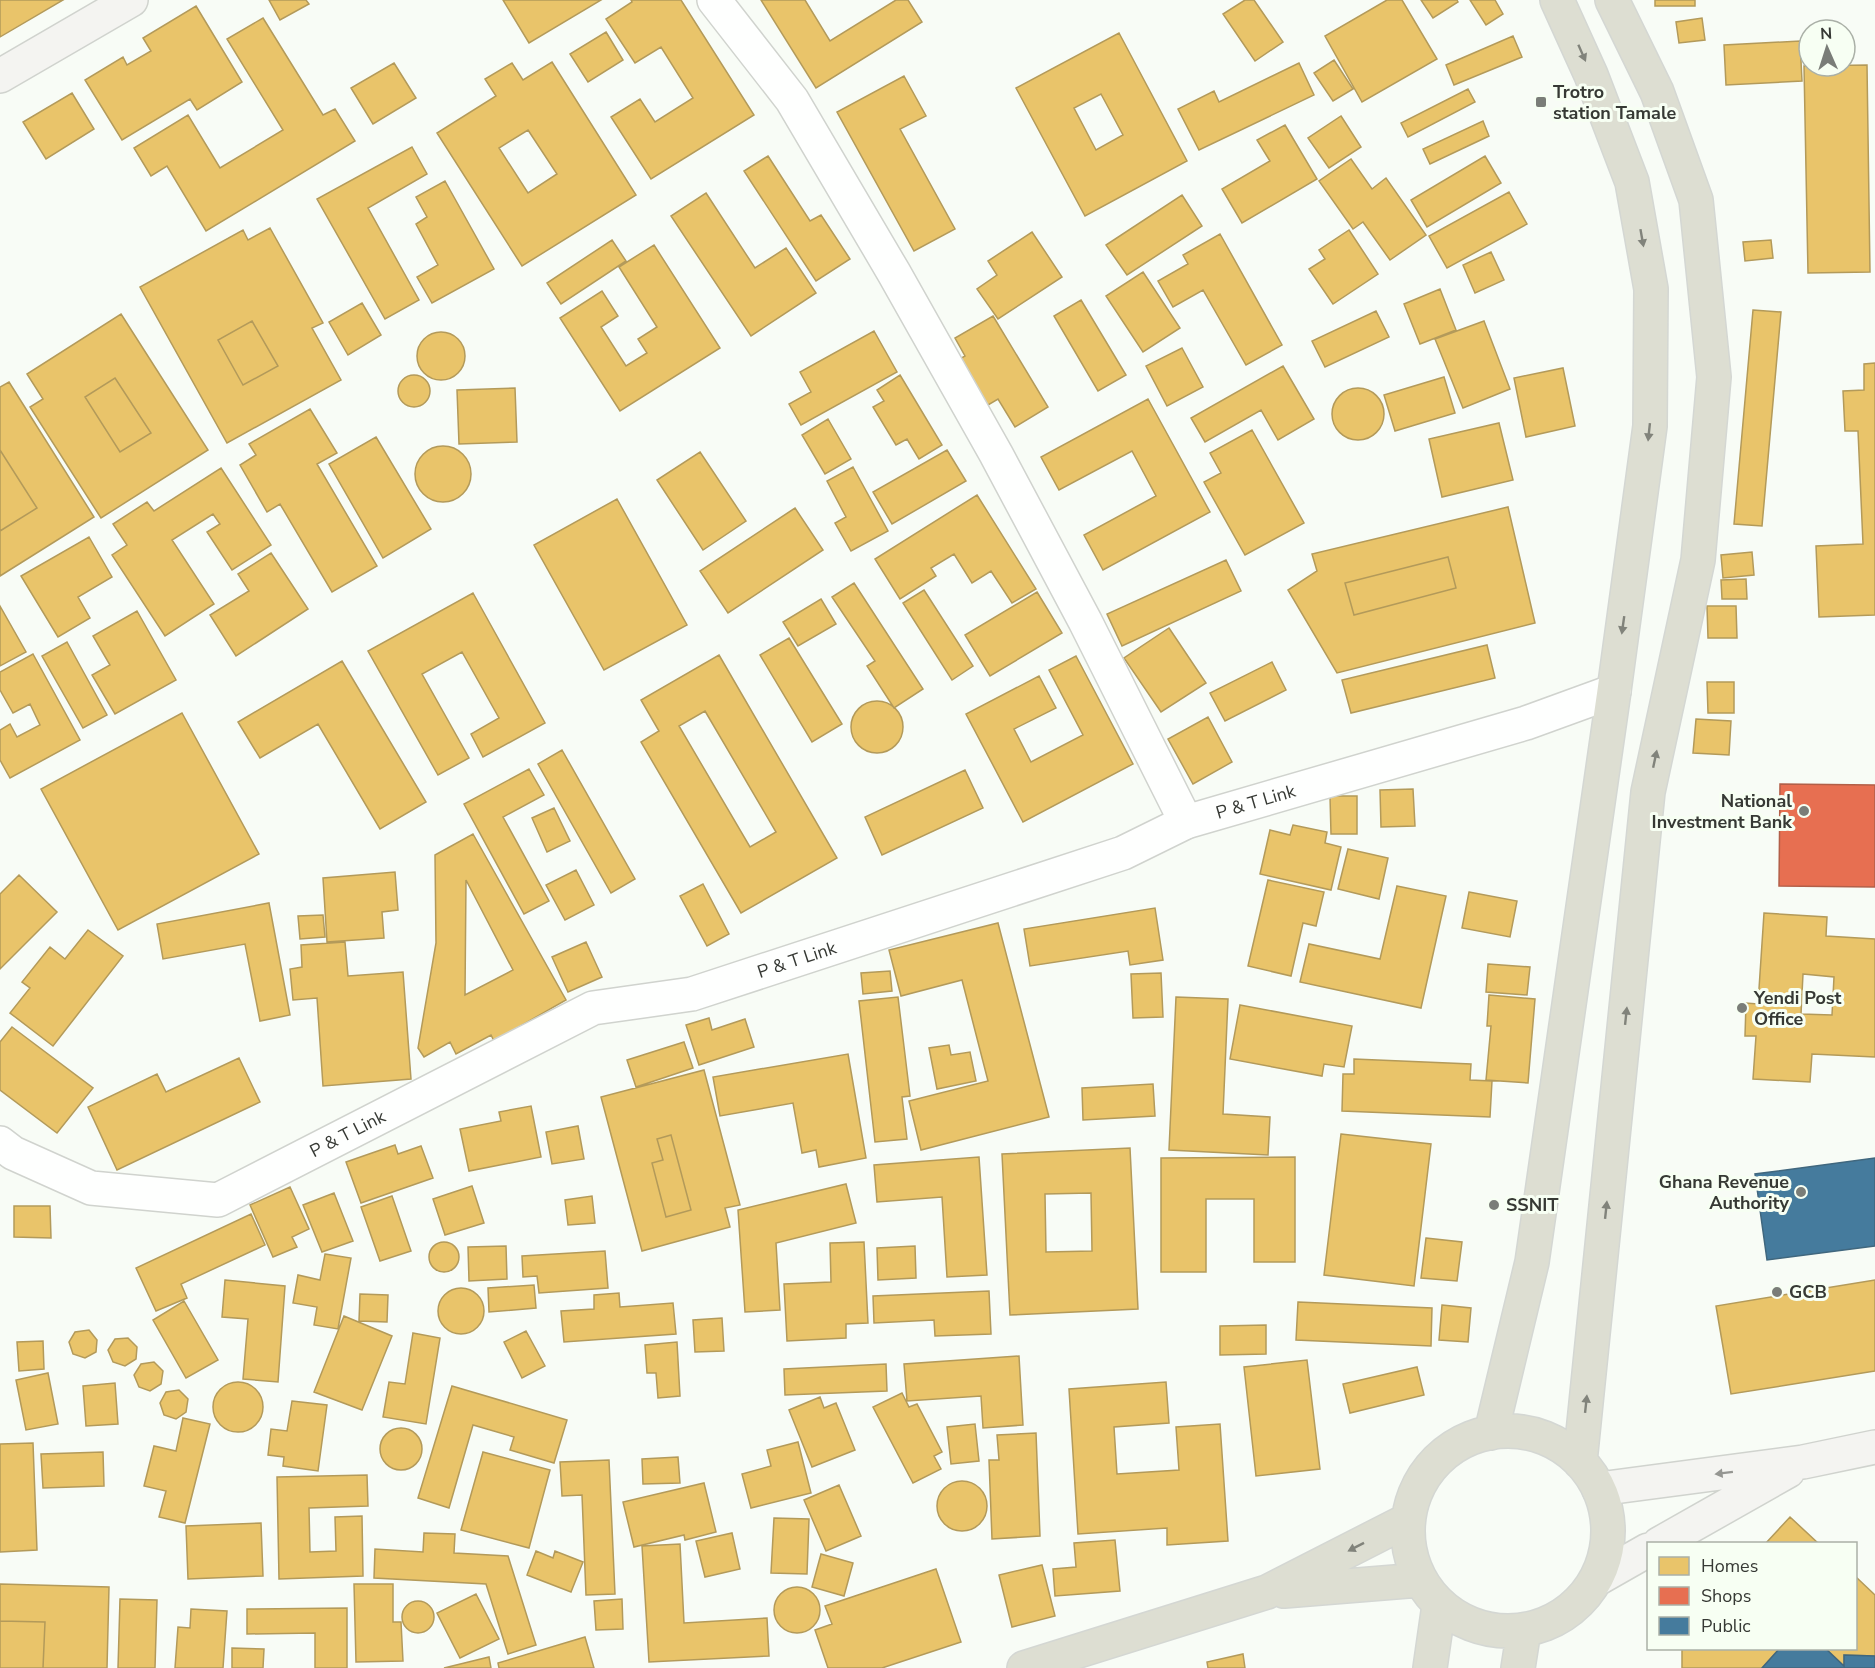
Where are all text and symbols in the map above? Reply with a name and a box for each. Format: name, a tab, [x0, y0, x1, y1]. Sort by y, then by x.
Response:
north arrow	[1797, 18, 1857, 78]
text: N	[1820, 23, 1833, 45]
one-way arrow	[1577, 45, 1586, 62]
place label: Trotro station Tamale	[1553, 80, 1677, 125]
marker: Trotro station Tamale	[1534, 95, 1548, 109]
one-way arrow	[1638, 229, 1647, 248]
one-way arrow	[1644, 423, 1654, 442]
one-way arrow	[1618, 616, 1628, 635]
one-way arrow	[1651, 750, 1661, 769]
street label: P & T Link	[1213, 778, 1299, 825]
place label: National Investment Bank	[1652, 789, 1792, 834]
marker: National Investment Bank	[1797, 804, 1811, 818]
street label: P & T Link	[754, 935, 840, 984]
place label: Yendi Post Office	[1753, 986, 1842, 1031]
marker: Yendi Post Office	[1735, 1001, 1749, 1015]
one-way arrow	[1621, 1006, 1631, 1025]
street label: P & T Link	[306, 1104, 390, 1163]
place label: Ghana Revenue Authority	[1659, 1170, 1790, 1215]
marker: Ghana Revenue Authority	[1794, 1185, 1808, 1199]
place label: SSNIT	[1506, 1193, 1559, 1217]
marker: SSNIT	[1487, 1198, 1501, 1212]
one-way arrow	[1601, 1200, 1611, 1219]
place label: GCB	[1789, 1280, 1827, 1304]
marker: GCB	[1770, 1285, 1784, 1299]
one-way arrow	[1581, 1394, 1591, 1413]
one-way arrow	[1714, 1468, 1733, 1477]
one-way arrow	[1347, 1542, 1364, 1552]
legend	[1647, 1542, 1857, 1650]
text: Homes	[1701, 1554, 1758, 1578]
text: Shops	[1701, 1584, 1751, 1608]
text: Public	[1701, 1614, 1751, 1638]

